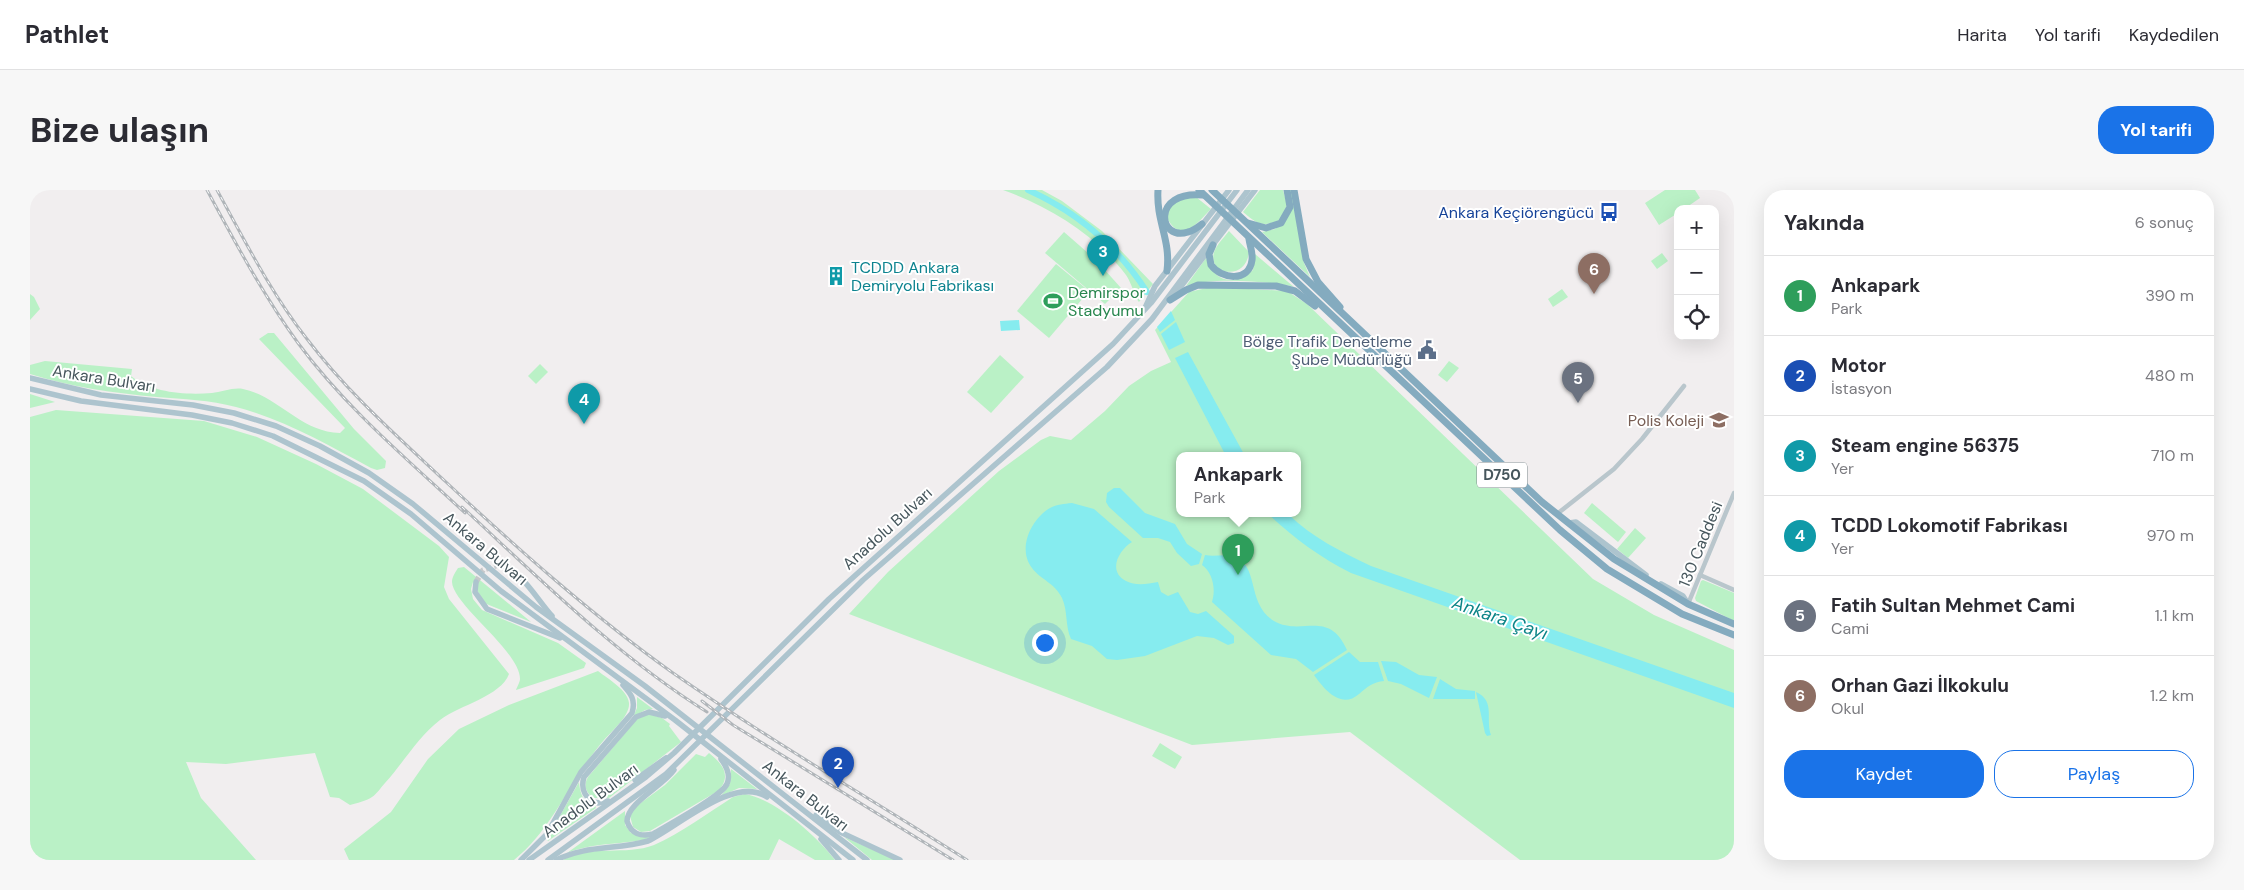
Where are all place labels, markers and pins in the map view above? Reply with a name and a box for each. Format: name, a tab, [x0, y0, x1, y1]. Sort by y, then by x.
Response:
bus stop icon: Ankara Keçiörengücü	[1598, 201, 1620, 223]
place label: Ankara Keçiörengücü	[1438, 202, 1594, 223]
pin: 3	[1087, 235, 1119, 276]
pin: 6	[1578, 253, 1610, 294]
place label: TCDDD Ankara Demiryolu Fabrikası	[851, 257, 994, 296]
building icon: TCDDD Ankara Demiryolu Fabrikası	[825, 265, 847, 287]
place label: Demirspor Stadyumu	[1068, 282, 1145, 321]
sports icon: Demirspor Stadyumu	[1042, 290, 1064, 312]
place label: Bölge Trafik Denetleme Şube Müdürlüğü	[1243, 331, 1412, 370]
public building icon: Bölge Trafik Denetleme Şube Müdürlüğü	[1416, 339, 1438, 361]
pin: 5	[1562, 362, 1594, 403]
pin: 4	[568, 383, 600, 424]
school or university icon: Polis Koleji	[1708, 409, 1730, 431]
place label: Polis Koleji	[1628, 410, 1704, 431]
pin: 1	[1222, 534, 1254, 575]
pin: 2	[822, 747, 854, 788]

